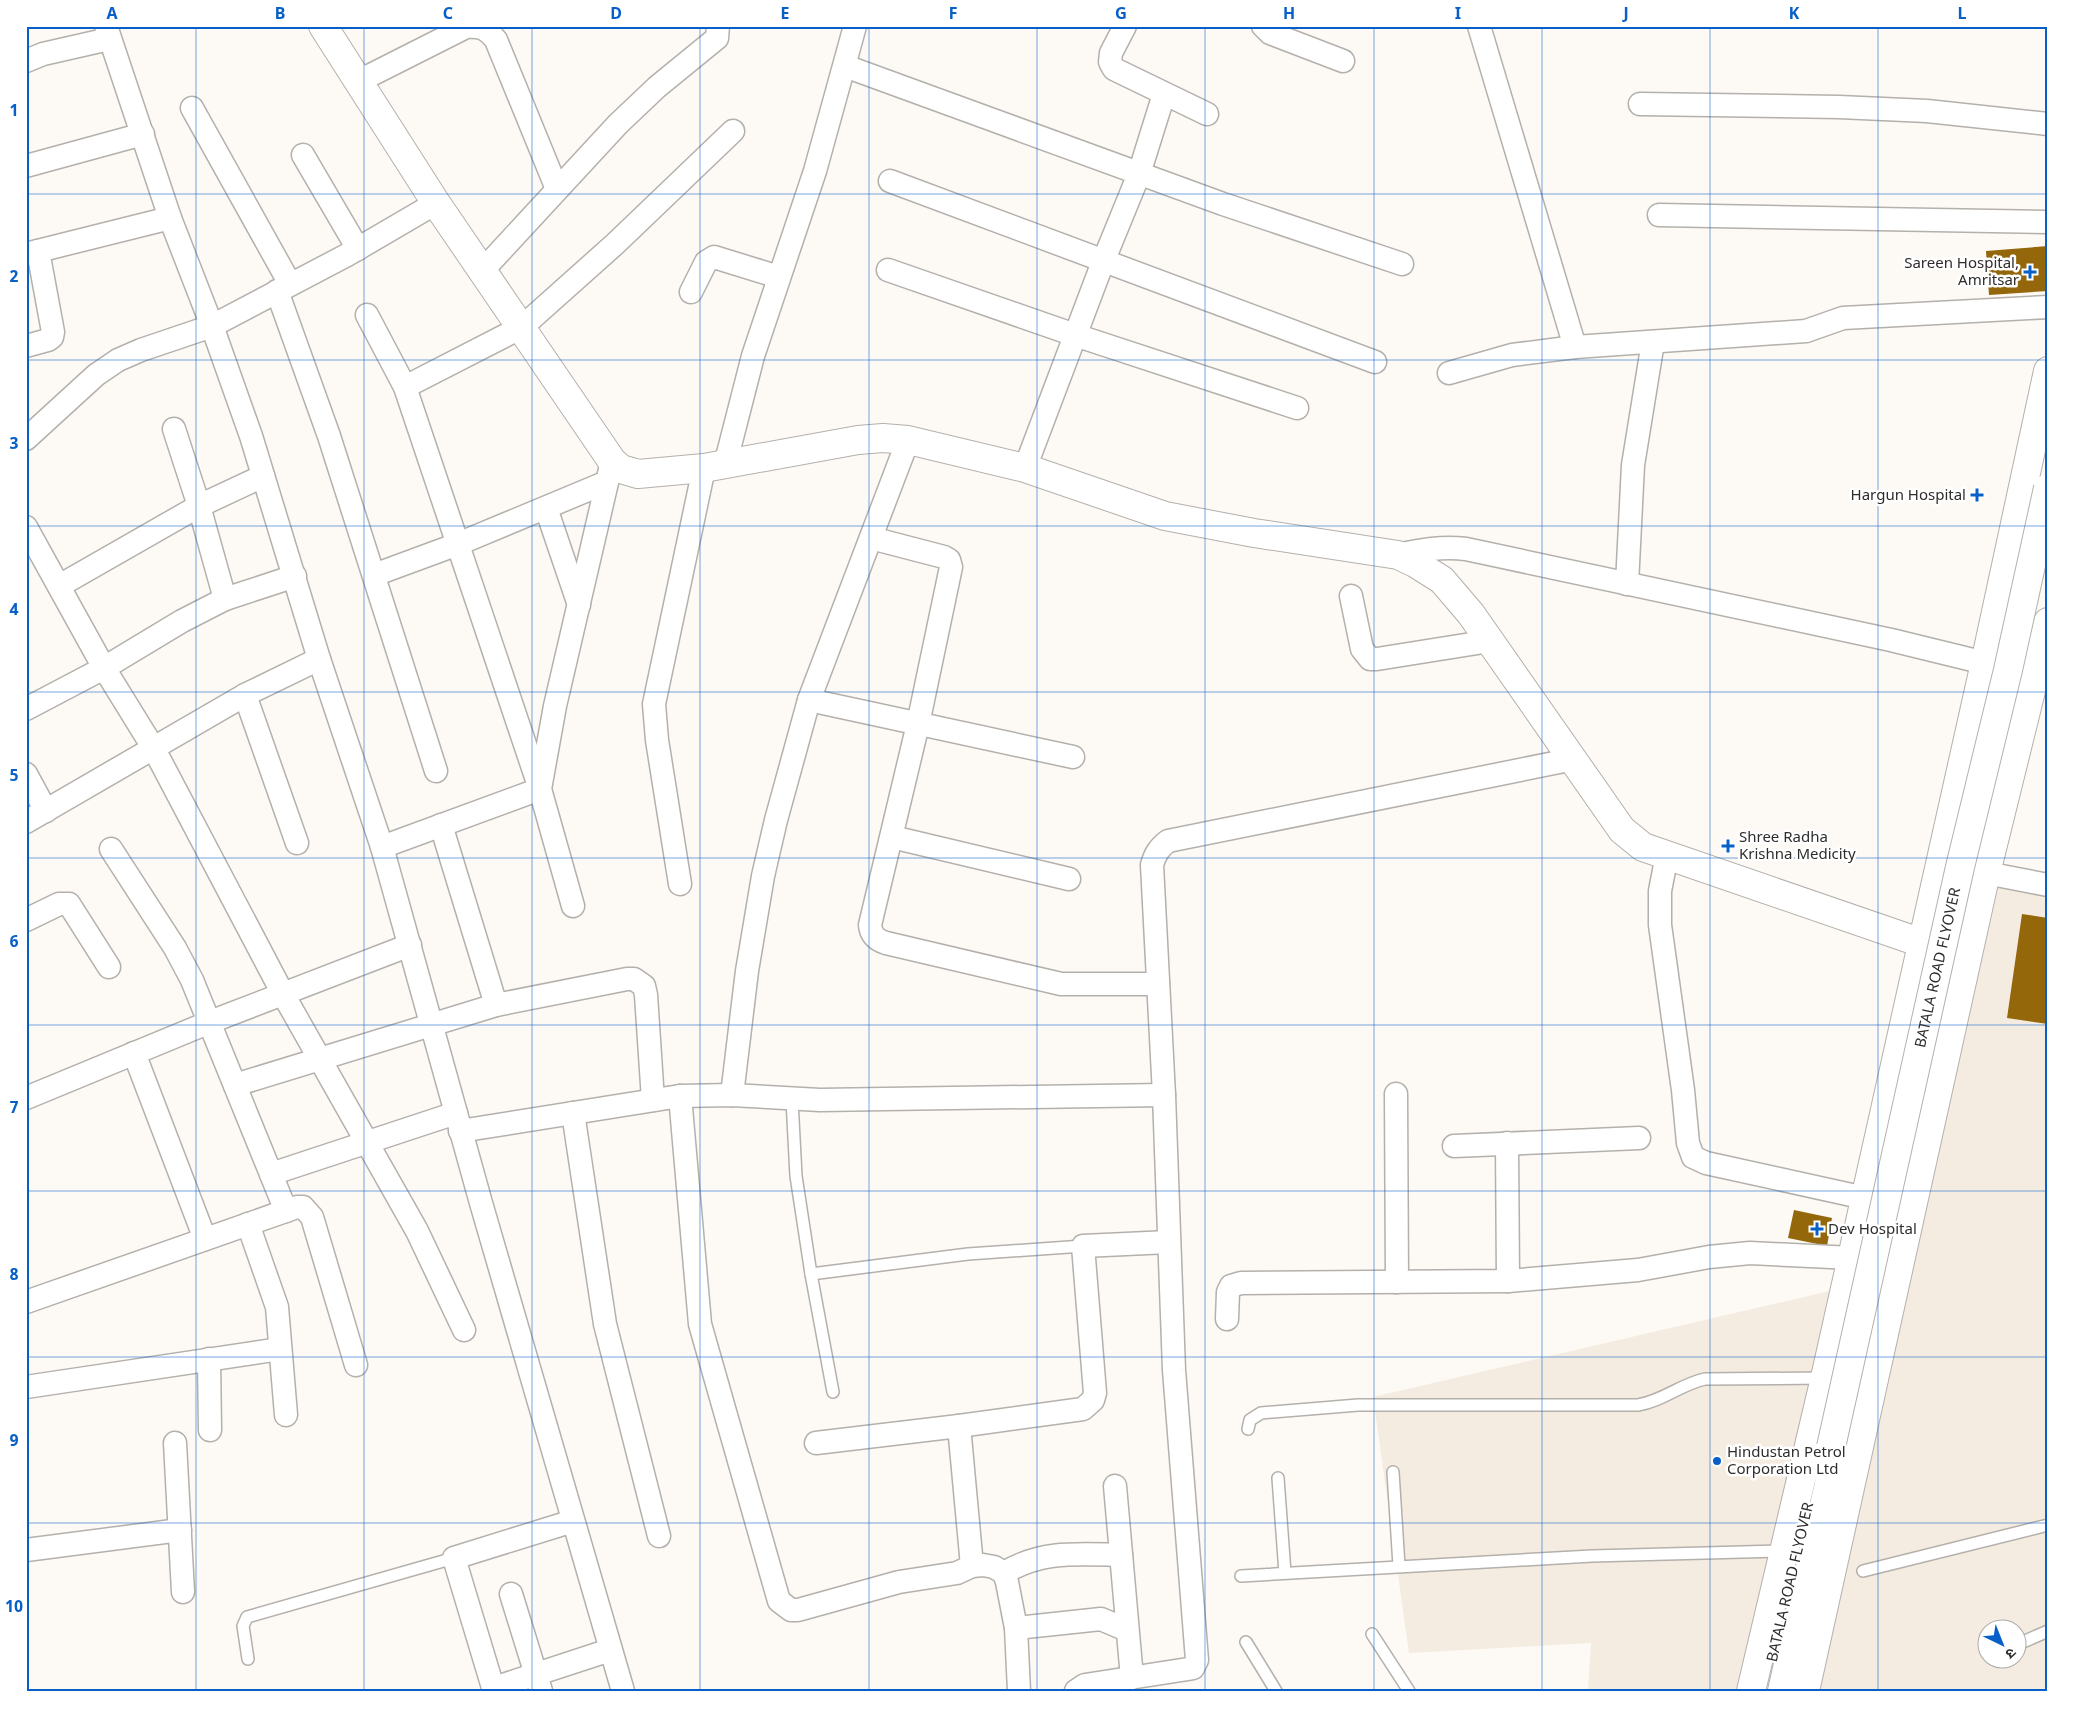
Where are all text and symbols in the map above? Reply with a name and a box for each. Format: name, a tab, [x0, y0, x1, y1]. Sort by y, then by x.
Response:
text: A	[106, 5, 118, 26]
text: B	[275, 5, 285, 26]
text: C	[443, 5, 453, 26]
text: D	[610, 5, 622, 26]
text: E	[781, 5, 789, 26]
text: F	[949, 5, 957, 26]
text: G	[1115, 5, 1127, 26]
text: H	[1283, 5, 1295, 26]
text: I	[1455, 5, 1461, 26]
text: J	[1621, 5, 1629, 26]
text: K	[1789, 5, 1800, 26]
text: L	[1958, 5, 1967, 26]
text: 1	[9, 102, 19, 123]
place label: Sareen Hospital, Amritsar	[1904, 255, 2019, 291]
marker: Sareen Hospital, Amritsar	[2023, 265, 2037, 279]
text: 2	[9, 268, 19, 289]
text: 3	[9, 435, 19, 456]
place label: Hargun Hospital	[1851, 487, 1966, 506]
marker: Hargun Hospital	[1970, 488, 1984, 502]
text: 4	[9, 601, 19, 622]
text: 5	[9, 767, 19, 788]
place label: Shree Radha Krishna Medicity	[1739, 829, 1856, 865]
marker: Shree Radha Krishna Medicity	[1721, 839, 1735, 853]
street label: BATALA ROAD FLYOVER	[1912, 886, 1966, 1050]
text: 6	[9, 933, 19, 954]
text: 7	[9, 1099, 19, 1120]
place label: Dev Hospital	[1828, 1221, 1917, 1240]
marker: Dev Hospital	[1810, 1222, 1824, 1236]
text: 8	[9, 1266, 19, 1287]
text: 9	[9, 1432, 19, 1453]
place label: Hindustan Petrol Corporation Ltd	[1727, 1444, 1846, 1480]
marker: Hindustan Petrol Corporation Ltd	[1711, 1455, 1723, 1467]
street label: BATALA ROAD FLYOVER	[1764, 1500, 1819, 1664]
text: 10	[5, 1598, 23, 1619]
north arrow	[1976, 1620, 2026, 1670]
text: उ	[2000, 1643, 2019, 1663]

